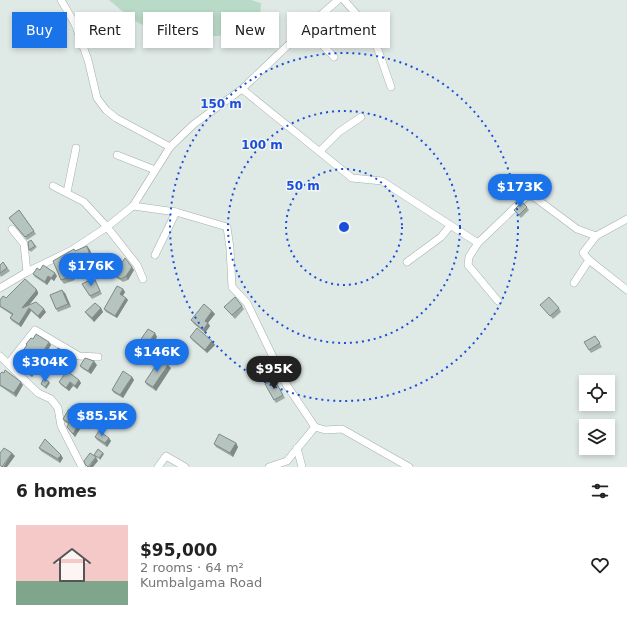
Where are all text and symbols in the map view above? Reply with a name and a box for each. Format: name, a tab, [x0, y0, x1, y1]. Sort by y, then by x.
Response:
chip: Buy	[12, 12, 67, 48]
chip: Rent	[75, 12, 135, 48]
chip: Filters	[143, 12, 213, 48]
chip: New	[221, 12, 279, 48]
chip: Apartment	[287, 12, 390, 48]
text: 150 m	[200, 97, 242, 111]
text: 100 m	[241, 138, 283, 152]
pin: $173K	[492, 174, 548, 208]
text: 50 m	[286, 179, 320, 193]
text: $173K	[497, 179, 543, 194]
centre of rings	[337, 220, 351, 234]
pin: $176K	[63, 253, 119, 287]
text: $176K	[68, 258, 114, 273]
pin: $146K	[129, 339, 185, 373]
text: $146K	[134, 344, 180, 359]
pin: $304K	[17, 349, 73, 383]
text: $304K	[22, 354, 68, 369]
pin: $95K	[250, 356, 298, 390]
text: $95K	[255, 361, 293, 376]
map controls	[579, 375, 615, 455]
button: locate	[579, 375, 615, 411]
pin: $85.5K	[69, 403, 135, 437]
text: $85.5K	[76, 408, 128, 423]
button: layers	[579, 419, 615, 455]
icon: filters	[589, 480, 611, 502]
text: 6 homes	[16, 481, 97, 501]
text: $95,000	[140, 540, 217, 560]
icon: home	[48, 541, 96, 589]
icon: heart	[589, 554, 611, 576]
text: 2 rooms · 64 m²	[140, 560, 244, 575]
text: Kumbalgama Road	[140, 575, 262, 590]

